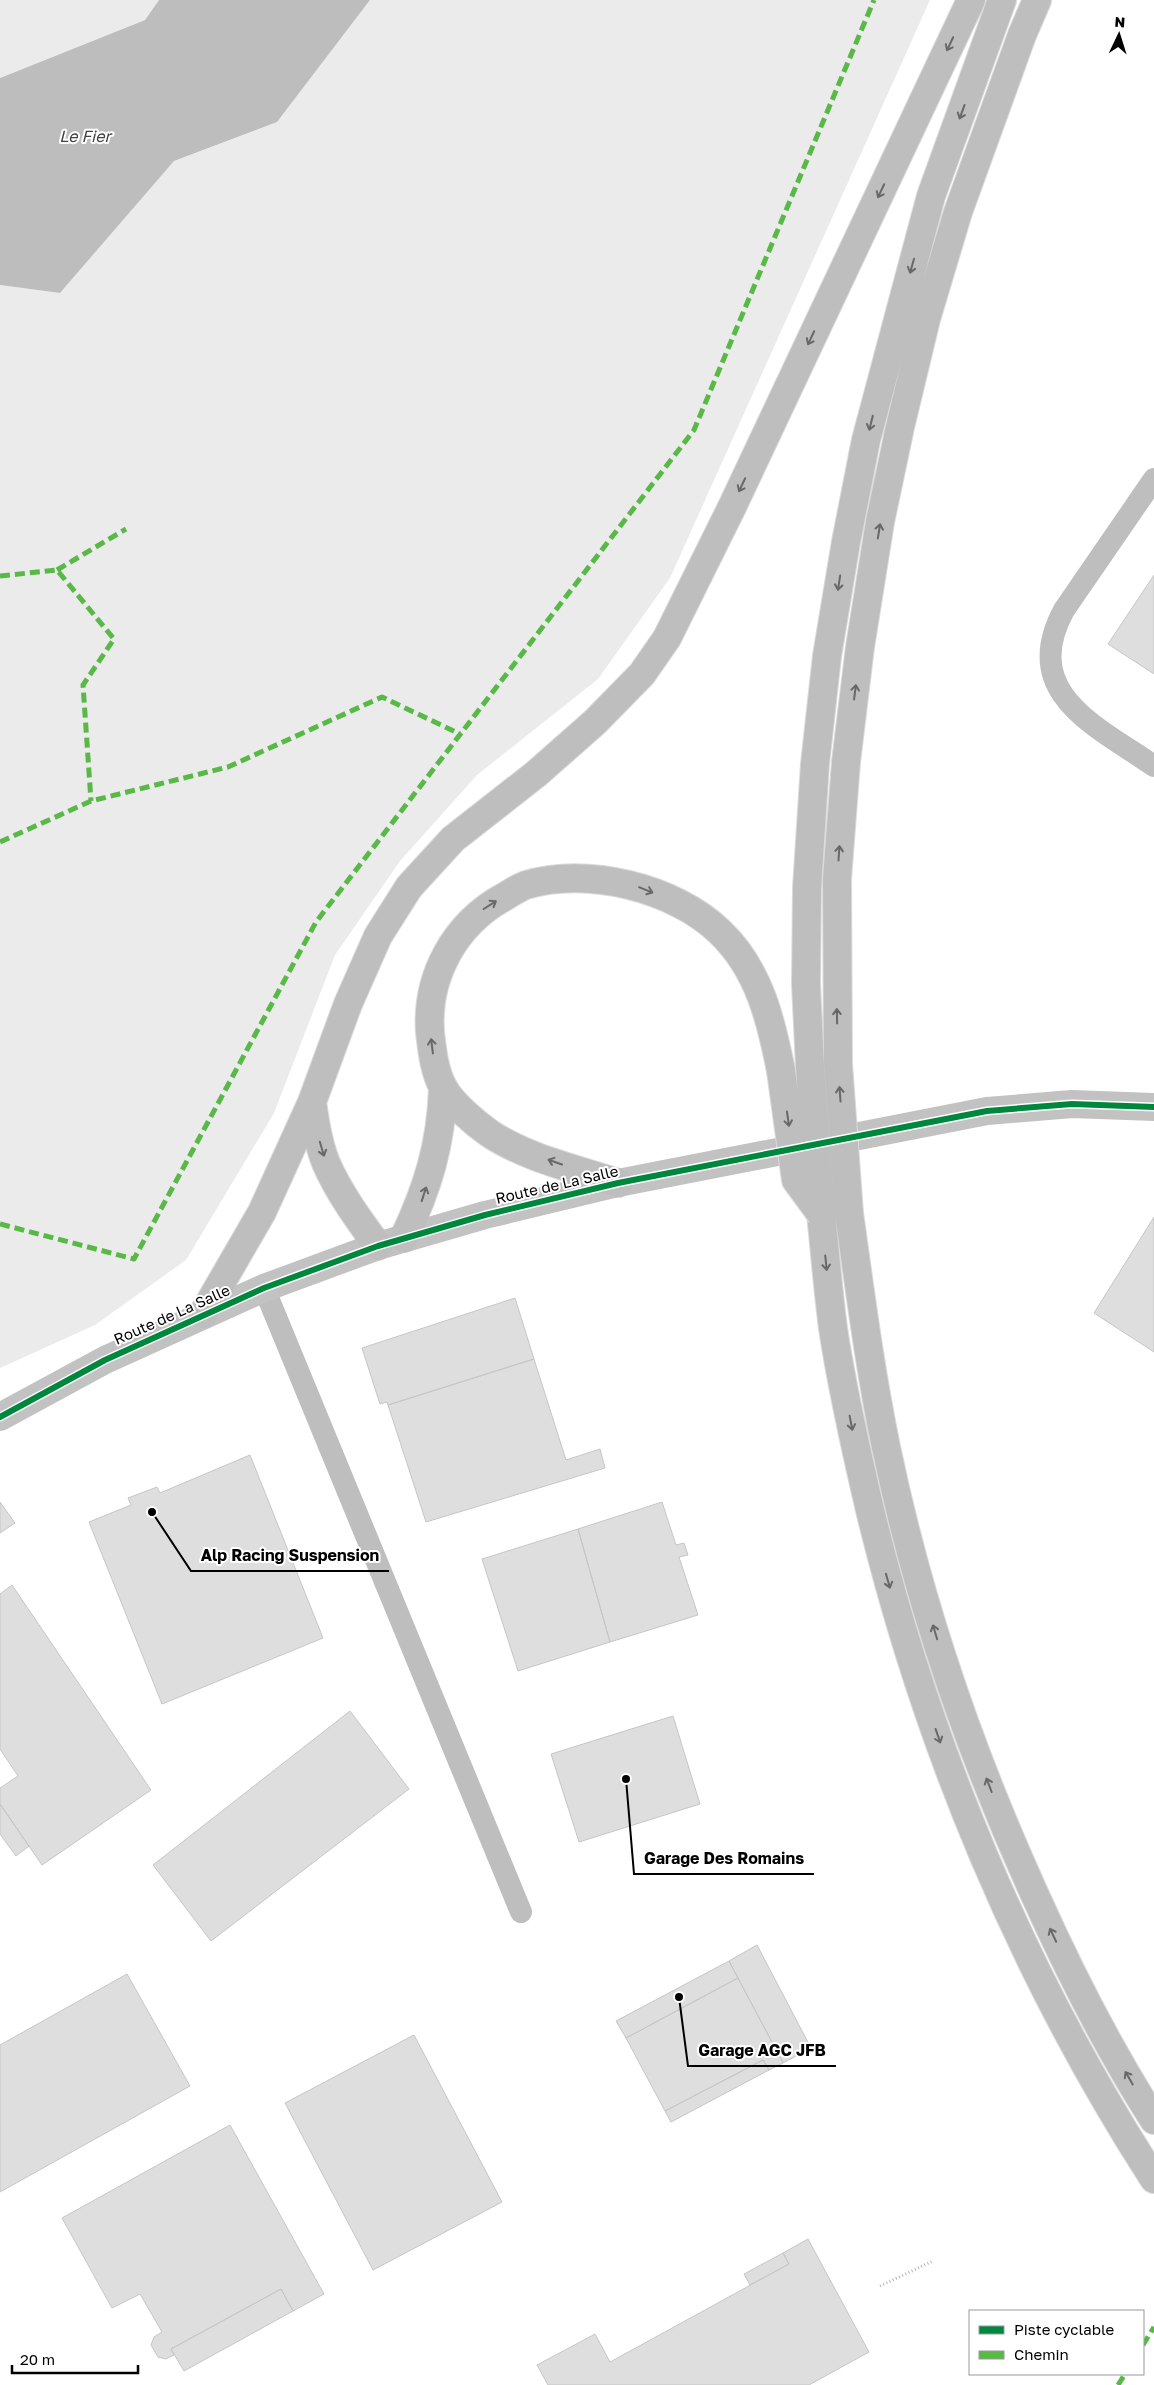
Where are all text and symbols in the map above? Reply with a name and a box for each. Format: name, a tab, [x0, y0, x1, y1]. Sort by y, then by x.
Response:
north arrow	[1094, 10, 1144, 60]
text: N	[1114, 13, 1126, 30]
one-way arrow	[945, 36, 955, 51]
one-way arrow	[957, 103, 966, 119]
water label: Le Fier	[59, 126, 114, 146]
one-way arrow	[875, 183, 885, 198]
one-way arrow	[906, 258, 916, 274]
one-way arrow	[806, 330, 816, 345]
one-way arrow	[866, 415, 875, 431]
one-way arrow	[737, 477, 747, 492]
one-way arrow	[874, 523, 884, 539]
one-way arrow	[833, 574, 843, 590]
one-way arrow	[850, 684, 860, 700]
one-way arrow	[835, 846, 844, 862]
one-way arrow	[638, 886, 653, 895]
one-way arrow	[483, 899, 497, 909]
one-way arrow	[832, 1008, 842, 1024]
one-way arrow	[427, 1039, 437, 1055]
one-way arrow	[836, 1087, 845, 1103]
one-way arrow	[783, 1111, 793, 1127]
one-way arrow	[318, 1141, 327, 1157]
one-way arrow	[548, 1157, 563, 1166]
street label: Route de La Salle	[494, 1161, 620, 1207]
one-way arrow	[420, 1186, 429, 1202]
one-way arrow	[821, 1254, 831, 1270]
street label: Route de La Salle	[111, 1280, 233, 1348]
one-way arrow	[847, 1415, 856, 1431]
callout: Alp Racing Suspension	[191, 1540, 389, 1571]
text: Alp Racing Suspension	[201, 1545, 379, 1565]
one-way arrow	[884, 1573, 894, 1589]
one-way arrow	[929, 1624, 939, 1640]
one-way arrow	[934, 1728, 943, 1743]
one-way arrow	[983, 1778, 992, 1793]
callout: Garage Des Romains	[634, 1843, 814, 1874]
text: Garage Des Romains	[644, 1848, 804, 1868]
one-way arrow	[1047, 1928, 1057, 1943]
callout: Garage AGC JFB	[688, 2035, 836, 2066]
text: Garage AGC JFB	[698, 2040, 826, 2060]
one-way arrow	[1124, 2071, 1133, 2086]
legend	[969, 2310, 1144, 2375]
text: Piste cyclable	[1014, 2320, 1115, 2338]
scale bar	[12, 2342, 139, 2374]
text: Chemin	[1014, 2345, 1069, 2363]
text: 20 m	[20, 2350, 55, 2368]

